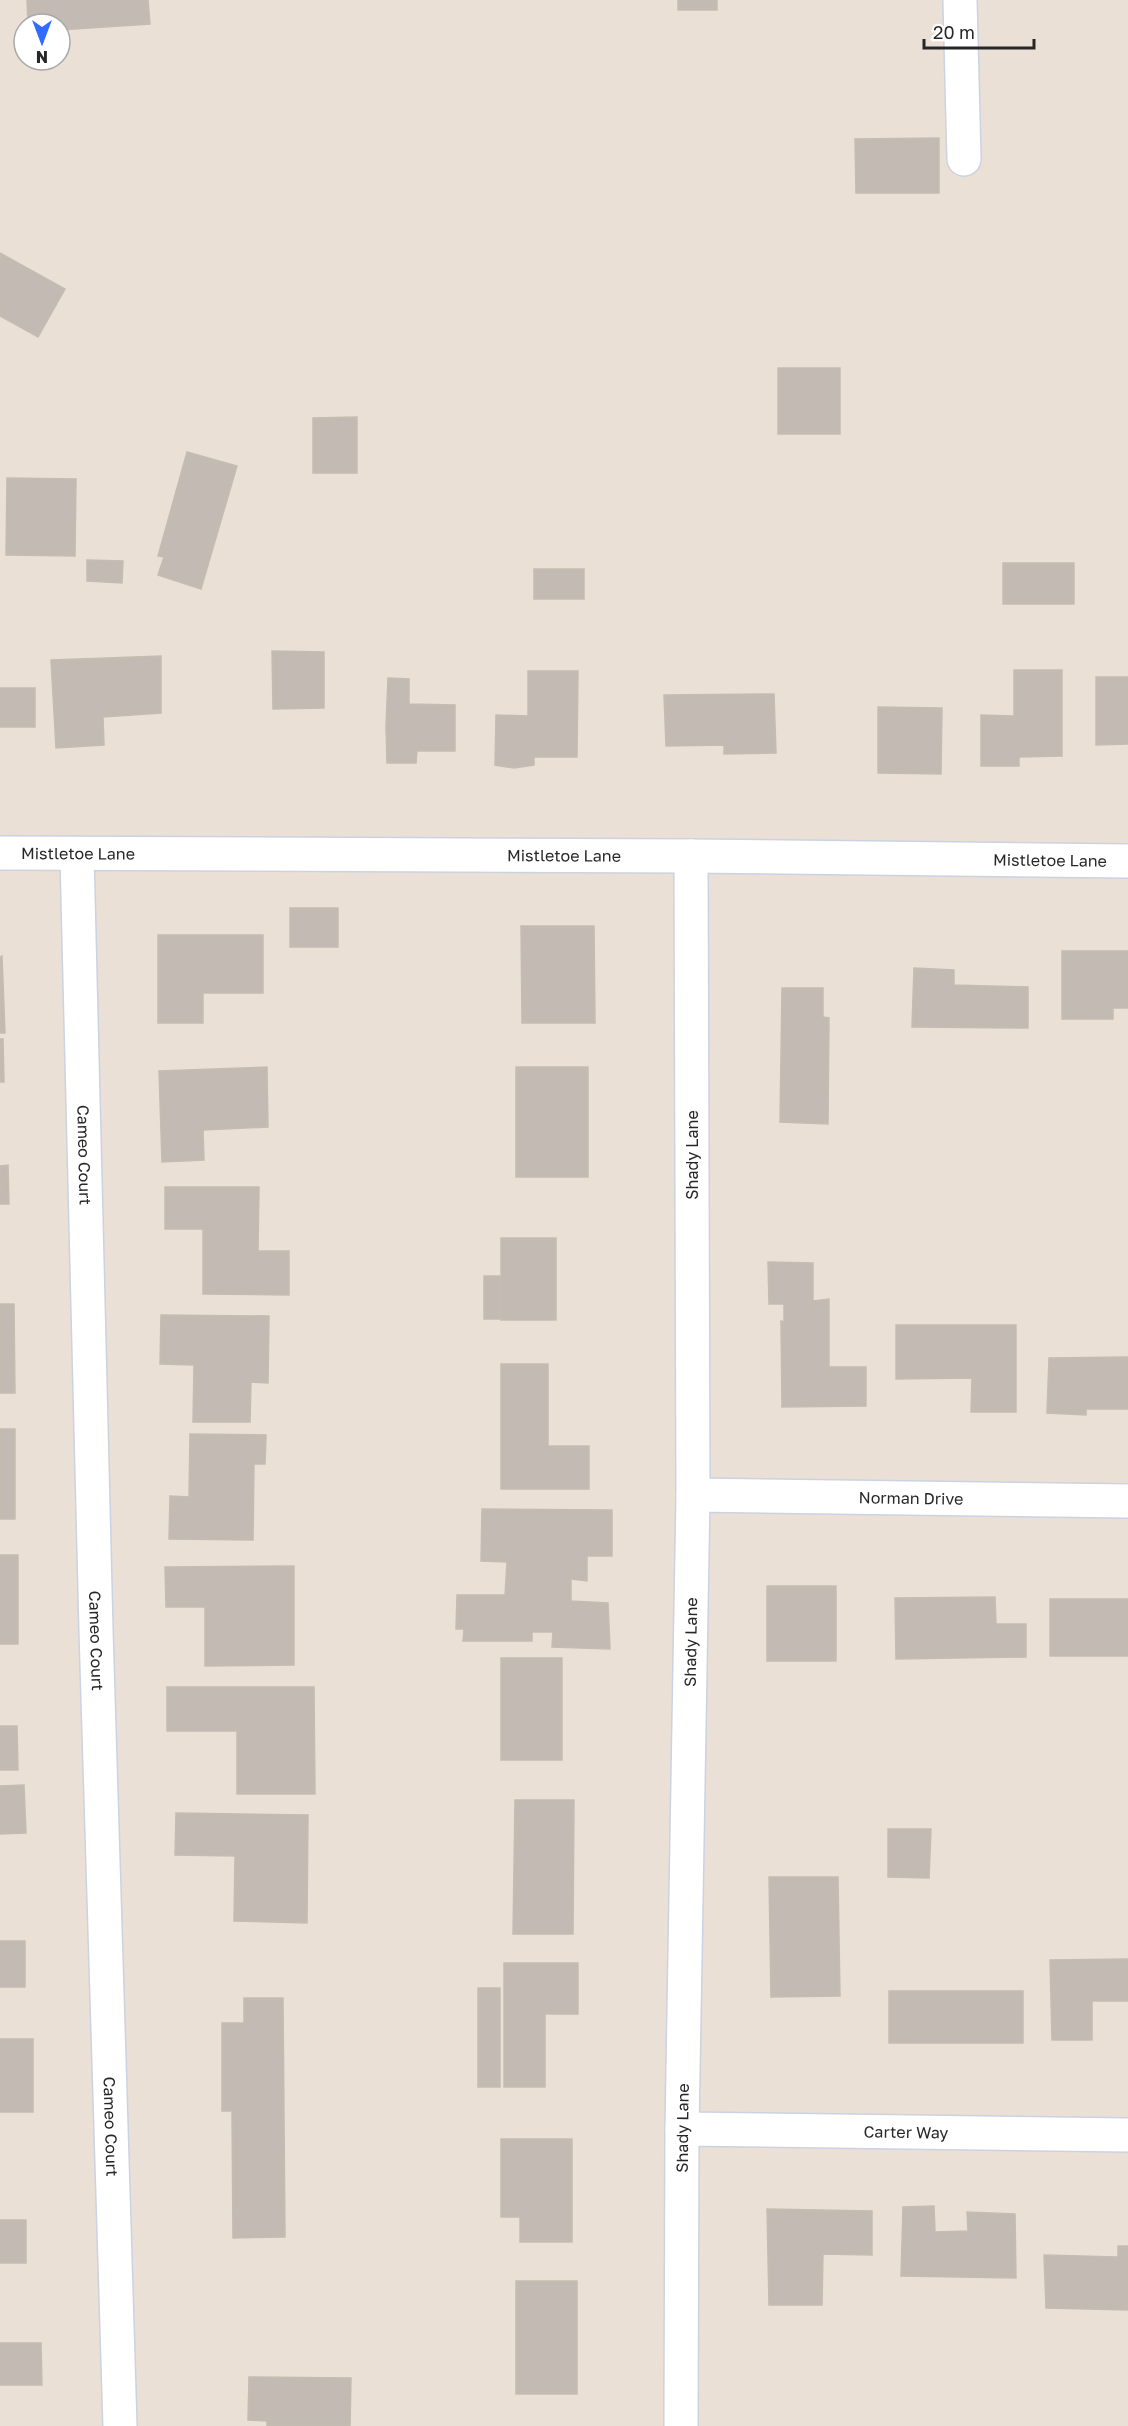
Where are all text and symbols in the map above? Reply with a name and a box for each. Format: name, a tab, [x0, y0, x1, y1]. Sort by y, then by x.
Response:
north arrow	[12, 12, 72, 72]
scale bar	[924, 12, 1034, 50]
text: 20 m	[933, 21, 975, 43]
text: N	[36, 47, 48, 67]
street label: Mistletoe Lane	[21, 843, 135, 864]
street label: Mistletoe Lane	[507, 845, 621, 866]
street label: Mistletoe Lane	[993, 849, 1107, 871]
street label: Cameo Court	[73, 1105, 96, 1205]
street label: Shady Lane	[682, 1110, 702, 1200]
street label: Norman Drive	[858, 1487, 964, 1509]
street label: Cameo Court	[85, 1590, 108, 1691]
street label: Shady Lane	[680, 1597, 701, 1687]
street label: Cameo Court	[99, 2076, 122, 2177]
street label: Shady Lane	[672, 2083, 693, 2173]
street label: Carter Way	[863, 2121, 949, 2143]

